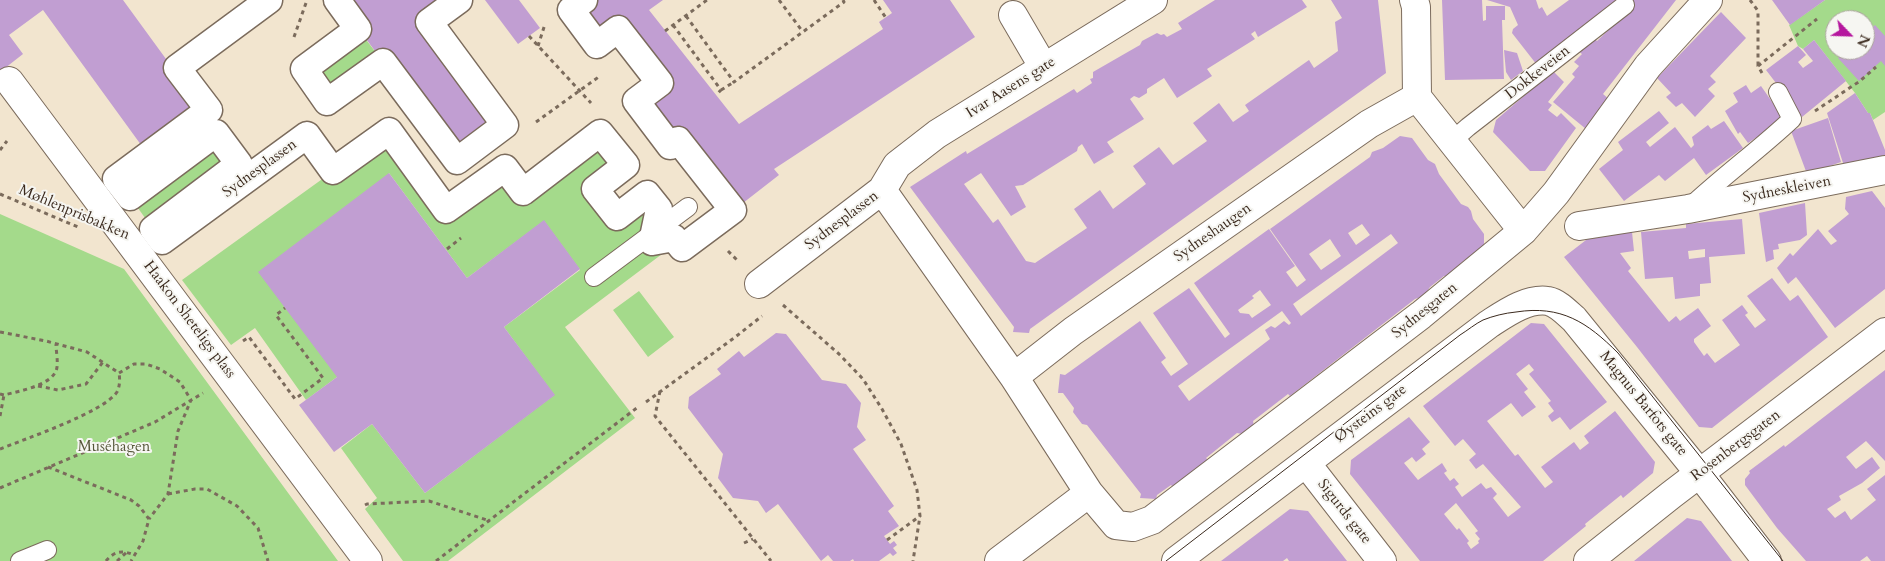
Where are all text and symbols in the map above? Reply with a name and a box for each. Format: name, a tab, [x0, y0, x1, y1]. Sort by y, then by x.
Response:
north arrow	[1825, 10, 1875, 60]
text: N	[1852, 31, 1874, 50]
street label: Dokkeveien	[1502, 42, 1574, 104]
street label: Ivar Aasens gate	[963, 53, 1059, 123]
street label: Sydnesplassen	[219, 136, 301, 202]
street label: Sydneskleiven	[1741, 173, 1833, 207]
street label: Møhlenprisbakken	[16, 182, 132, 244]
street label: Sydnesplassen	[802, 188, 882, 254]
street label: Sydneshaugen	[1171, 200, 1255, 266]
street label: Haakon Sheteligs plass	[139, 258, 239, 382]
street label: Sydnesgaten	[1389, 279, 1461, 343]
street label: Magnus Barfots gate	[1595, 348, 1691, 460]
street label: Øysteins gate	[1331, 381, 1411, 447]
street label: Rosenbergsgaten	[1688, 406, 1784, 486]
park label: Muséhagen	[78, 439, 150, 457]
street label: Sigurds gate	[1313, 476, 1375, 548]

